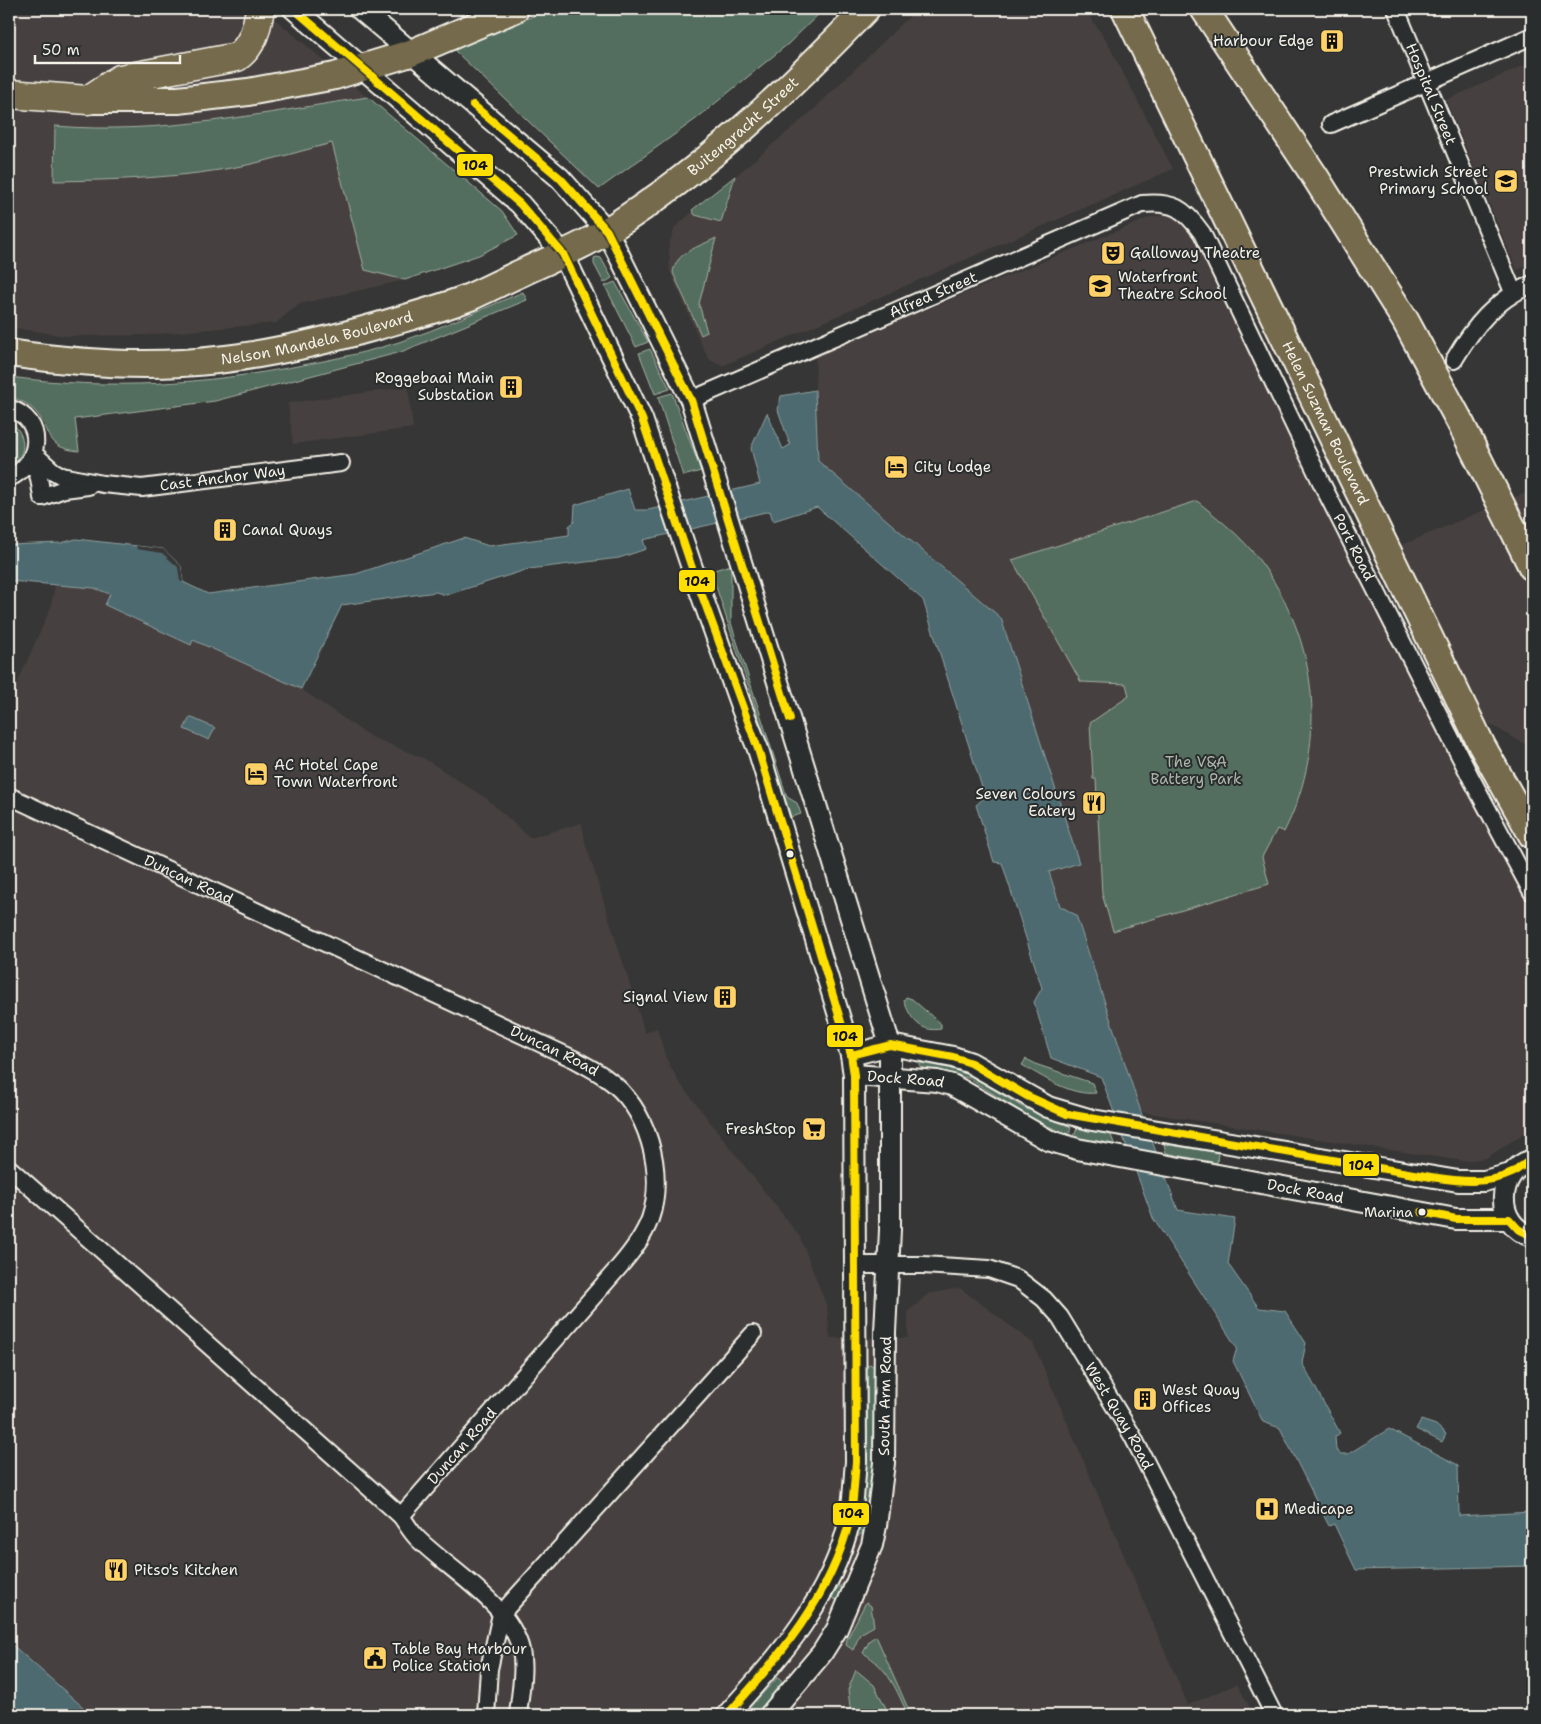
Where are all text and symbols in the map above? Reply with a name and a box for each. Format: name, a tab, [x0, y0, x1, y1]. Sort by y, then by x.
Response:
building icon: Harbour Edge	[1319, 28, 1345, 54]
place label: Harbour Edge	[1213, 31, 1314, 51]
scale bar	[35, 32, 180, 64]
text: 50 m	[42, 40, 80, 60]
street label: Hospital Street	[1401, 40, 1461, 148]
street label: Buitengracht Street	[683, 72, 803, 181]
line badge: 104	[456, 153, 494, 177]
text: 104	[462, 156, 488, 174]
place label: Prestwich Street Primary School	[1369, 162, 1488, 199]
school or university icon: Prestwich Street Primary School	[1493, 168, 1519, 194]
theatre icon: Galloway Theatre	[1100, 240, 1126, 266]
place label: Galloway Theatre	[1130, 243, 1260, 263]
street label: Alfred Street	[886, 267, 980, 323]
place label: Waterfront Theatre School	[1118, 267, 1227, 304]
school or university icon: Waterfront Theatre School	[1087, 273, 1113, 299]
street label: Nelson Mandela Boulevard	[220, 306, 415, 369]
street label: Helen Suzman Boulevard	[1277, 338, 1374, 509]
place label: Roggebaai Main Substation	[375, 368, 494, 405]
building icon: Roggebaai Main Substation	[498, 374, 524, 400]
hotel icon: City Lodge	[883, 454, 909, 480]
place label: City Lodge	[914, 457, 991, 477]
street label: Cast Anchor Way	[159, 460, 286, 496]
street label: Port Road	[1329, 510, 1380, 585]
building icon: Canal Quays	[212, 517, 238, 543]
place label: Canal Quays	[242, 520, 333, 540]
line badge: 104	[678, 569, 716, 593]
text: 104	[684, 572, 710, 590]
park label: The V&A Battery Park	[1150, 752, 1242, 789]
place label: AC Hotel Cape Town Waterfront	[274, 755, 398, 792]
hotel icon: AC Hotel Cape Town Waterfront	[243, 761, 269, 787]
place label: Seven Colours Eatery	[975, 784, 1076, 821]
restaurant icon: Seven Colours Eatery	[1081, 790, 1107, 816]
unlabelled marker	[785, 849, 795, 859]
street label: Duncan Road	[141, 850, 237, 909]
building icon: Signal View	[712, 984, 738, 1010]
place label: Signal View	[623, 987, 708, 1007]
street label: Duncan Road	[507, 1021, 603, 1081]
line badge: 104	[826, 1024, 864, 1048]
text: 104	[832, 1027, 858, 1045]
street label: Dock Road	[866, 1066, 947, 1093]
supermarket icon: FreshStop	[801, 1116, 827, 1142]
place label: FreshStop	[726, 1119, 796, 1139]
line badge: 104	[1342, 1153, 1380, 1177]
text: 104	[1348, 1156, 1374, 1174]
street label: Dock Road	[1265, 1174, 1346, 1208]
place label: Marina	[1364, 1203, 1413, 1221]
marker: Marina	[1417, 1207, 1427, 1217]
street label: South Arm Road	[874, 1336, 896, 1456]
street label: West Quay Road	[1080, 1359, 1158, 1473]
place label: West Quay Offices	[1162, 1380, 1240, 1417]
building icon: West Quay Offices	[1132, 1386, 1158, 1412]
street label: Duncan Road	[423, 1403, 501, 1489]
hospital icon: Medicape	[1254, 1496, 1280, 1522]
place label: Medicape	[1284, 1499, 1354, 1519]
line badge: 104	[832, 1502, 870, 1526]
text: 104	[838, 1504, 864, 1522]
restaurant icon: Pitso's Kitchen	[103, 1557, 129, 1583]
place label: Pitso's Kitchen	[134, 1560, 238, 1580]
place label: Table Bay Harbour Police Station	[392, 1639, 527, 1676]
public building icon: Table Bay Harbour Police Station	[362, 1645, 388, 1671]

